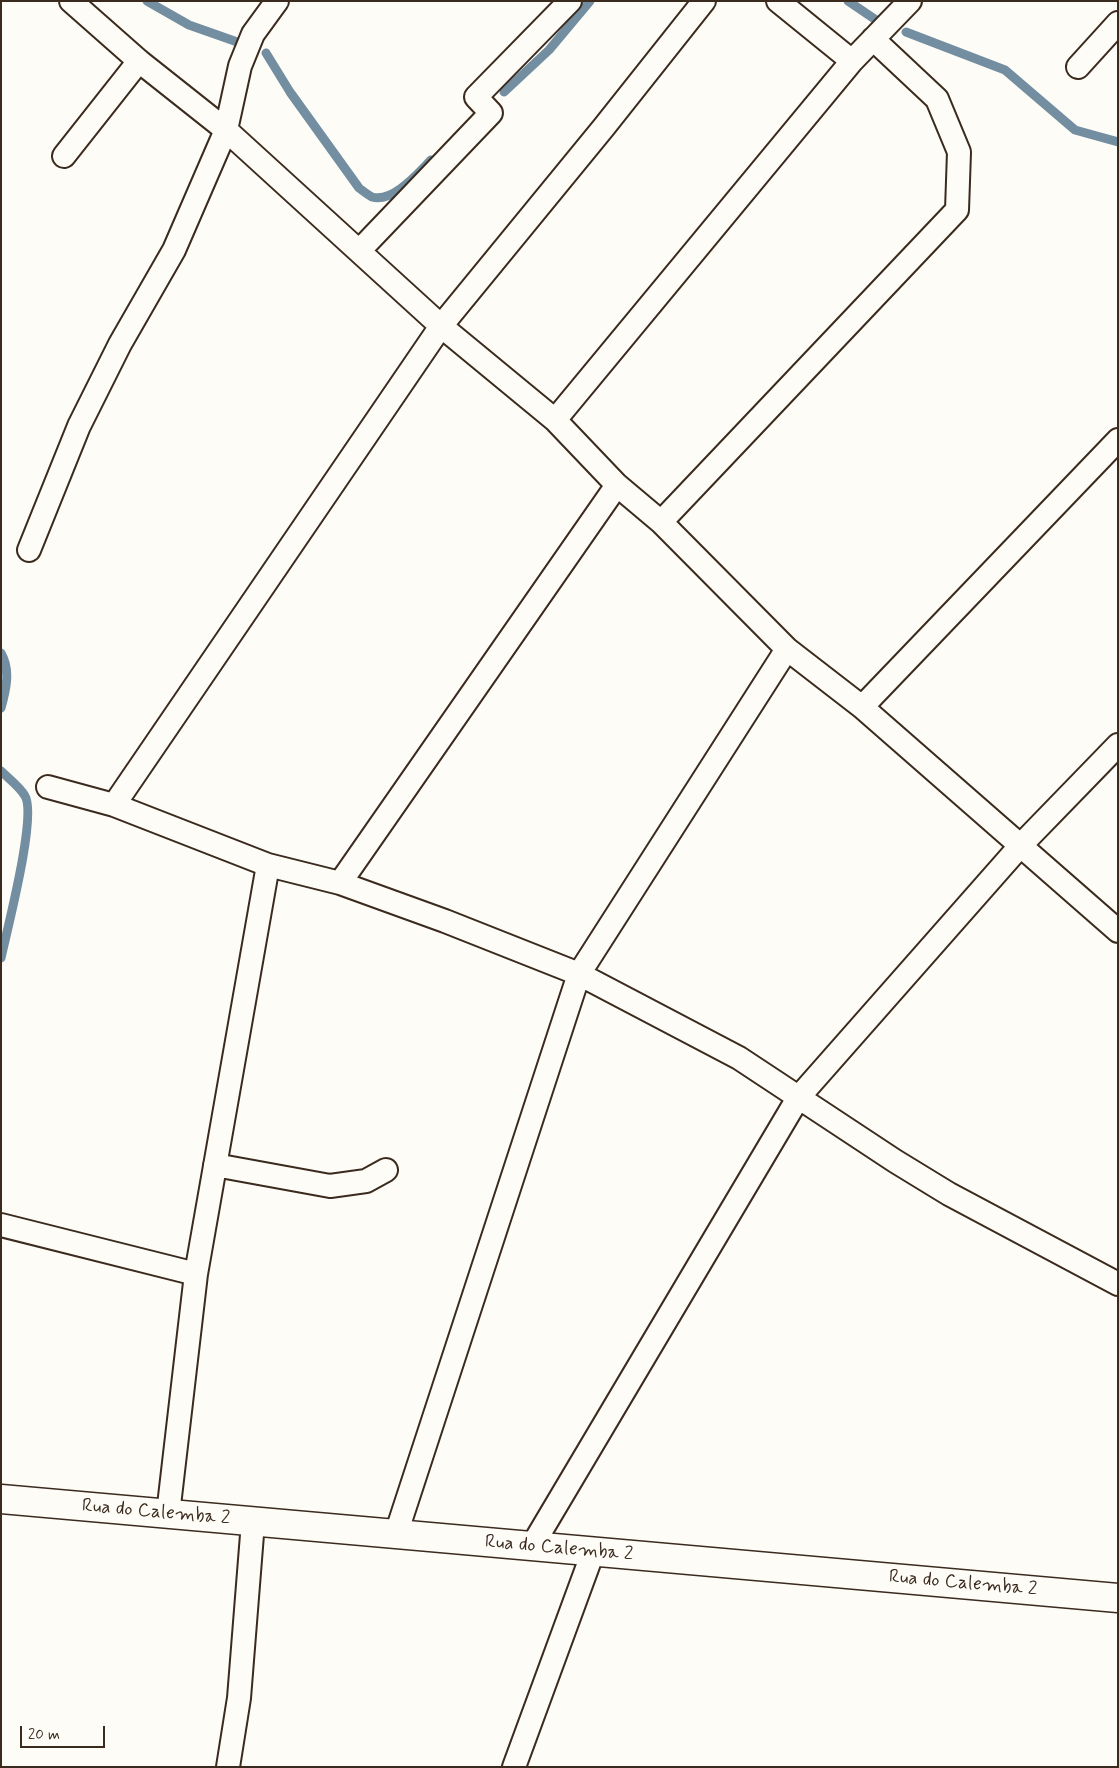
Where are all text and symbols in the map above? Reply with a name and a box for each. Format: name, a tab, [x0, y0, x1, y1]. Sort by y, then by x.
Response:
street label: Rua do Calemba 2	[81, 1495, 231, 1531]
street label: Rua do Calemba 2	[484, 1531, 634, 1567]
street label: Rua do Calemba 2	[888, 1566, 1038, 1602]
scale bar	[22, 1716, 108, 1748]
text: 20 m	[28, 1725, 60, 1745]

